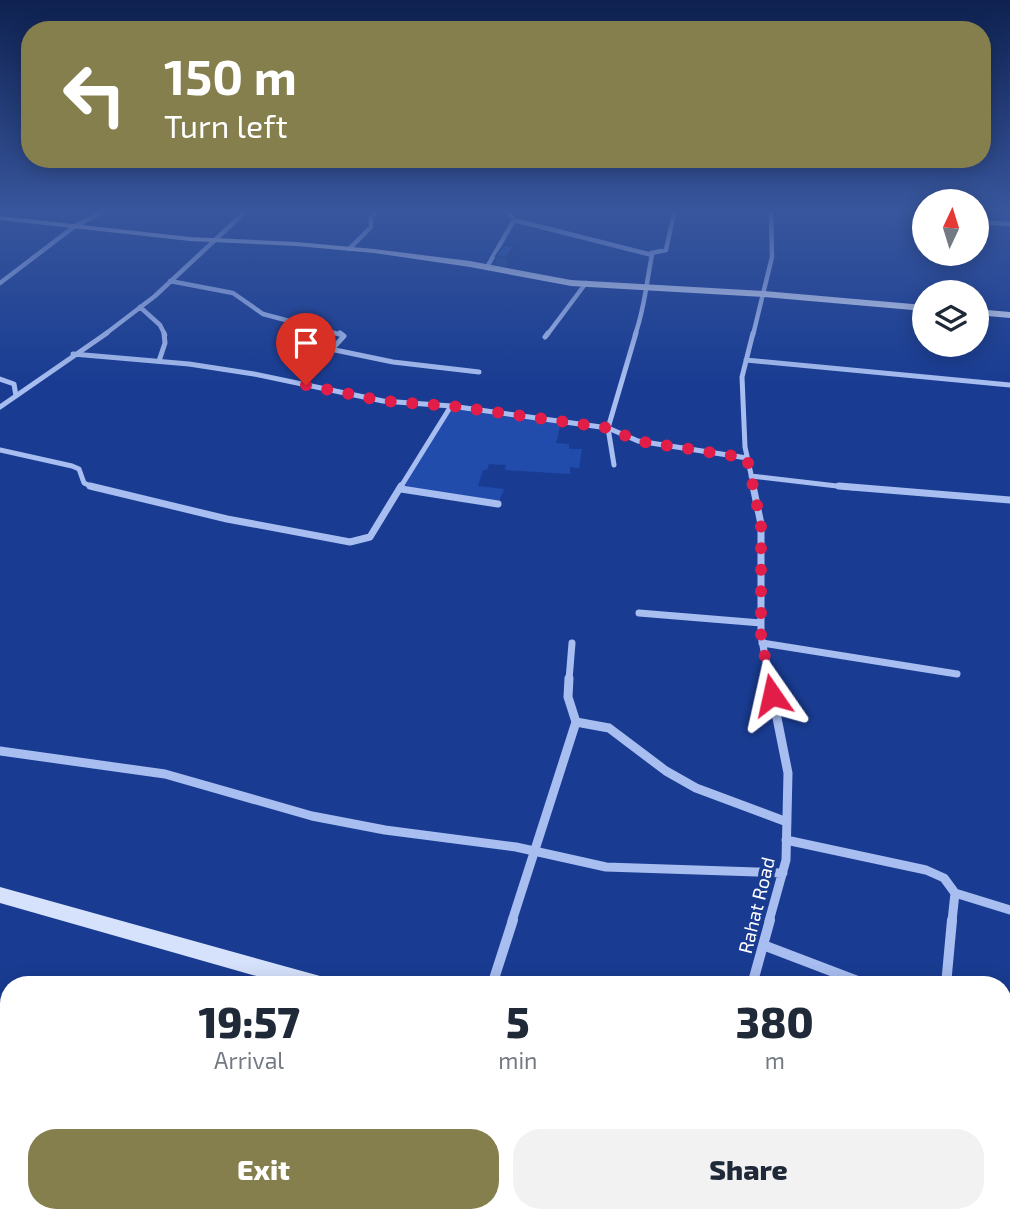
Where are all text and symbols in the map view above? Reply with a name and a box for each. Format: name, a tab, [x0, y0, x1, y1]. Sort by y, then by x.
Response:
text: 150 m	[164, 46, 297, 105]
icon: left	[49, 49, 140, 140]
text: Turn left	[164, 106, 288, 144]
north arrow	[912, 189, 989, 266]
map controls	[912, 189, 989, 357]
button: layers	[912, 280, 989, 357]
pin	[276, 313, 336, 385]
icon: arrive	[287, 324, 325, 362]
position arrow	[735, 658, 809, 732]
street label: Rahat Road	[733, 854, 779, 956]
text: 19:57	[198, 996, 300, 1046]
text: 5	[506, 996, 530, 1046]
text: 380	[736, 996, 814, 1046]
text: Arrival	[214, 1046, 284, 1074]
text: min	[498, 1046, 537, 1074]
text: m	[765, 1046, 785, 1074]
button: Exit	[28, 1129, 499, 1209]
button: Share	[513, 1129, 984, 1209]

